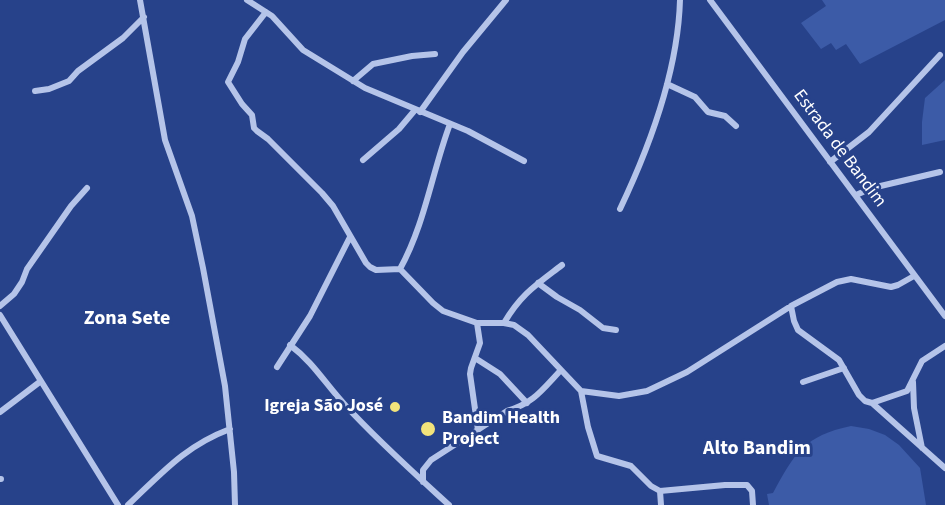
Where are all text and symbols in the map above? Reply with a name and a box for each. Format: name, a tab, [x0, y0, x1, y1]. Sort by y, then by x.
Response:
street label: Estrada de Bandim	[788, 86, 890, 212]
district label: Zona Sete	[84, 308, 170, 332]
place label: Igreja São José	[264, 396, 383, 418]
marker: Igreja São José	[388, 400, 402, 414]
place label: Bandim Health Project	[442, 408, 560, 450]
marker: Bandim Health Project	[419, 420, 437, 438]
district label: Alto Bandim	[703, 438, 811, 462]

